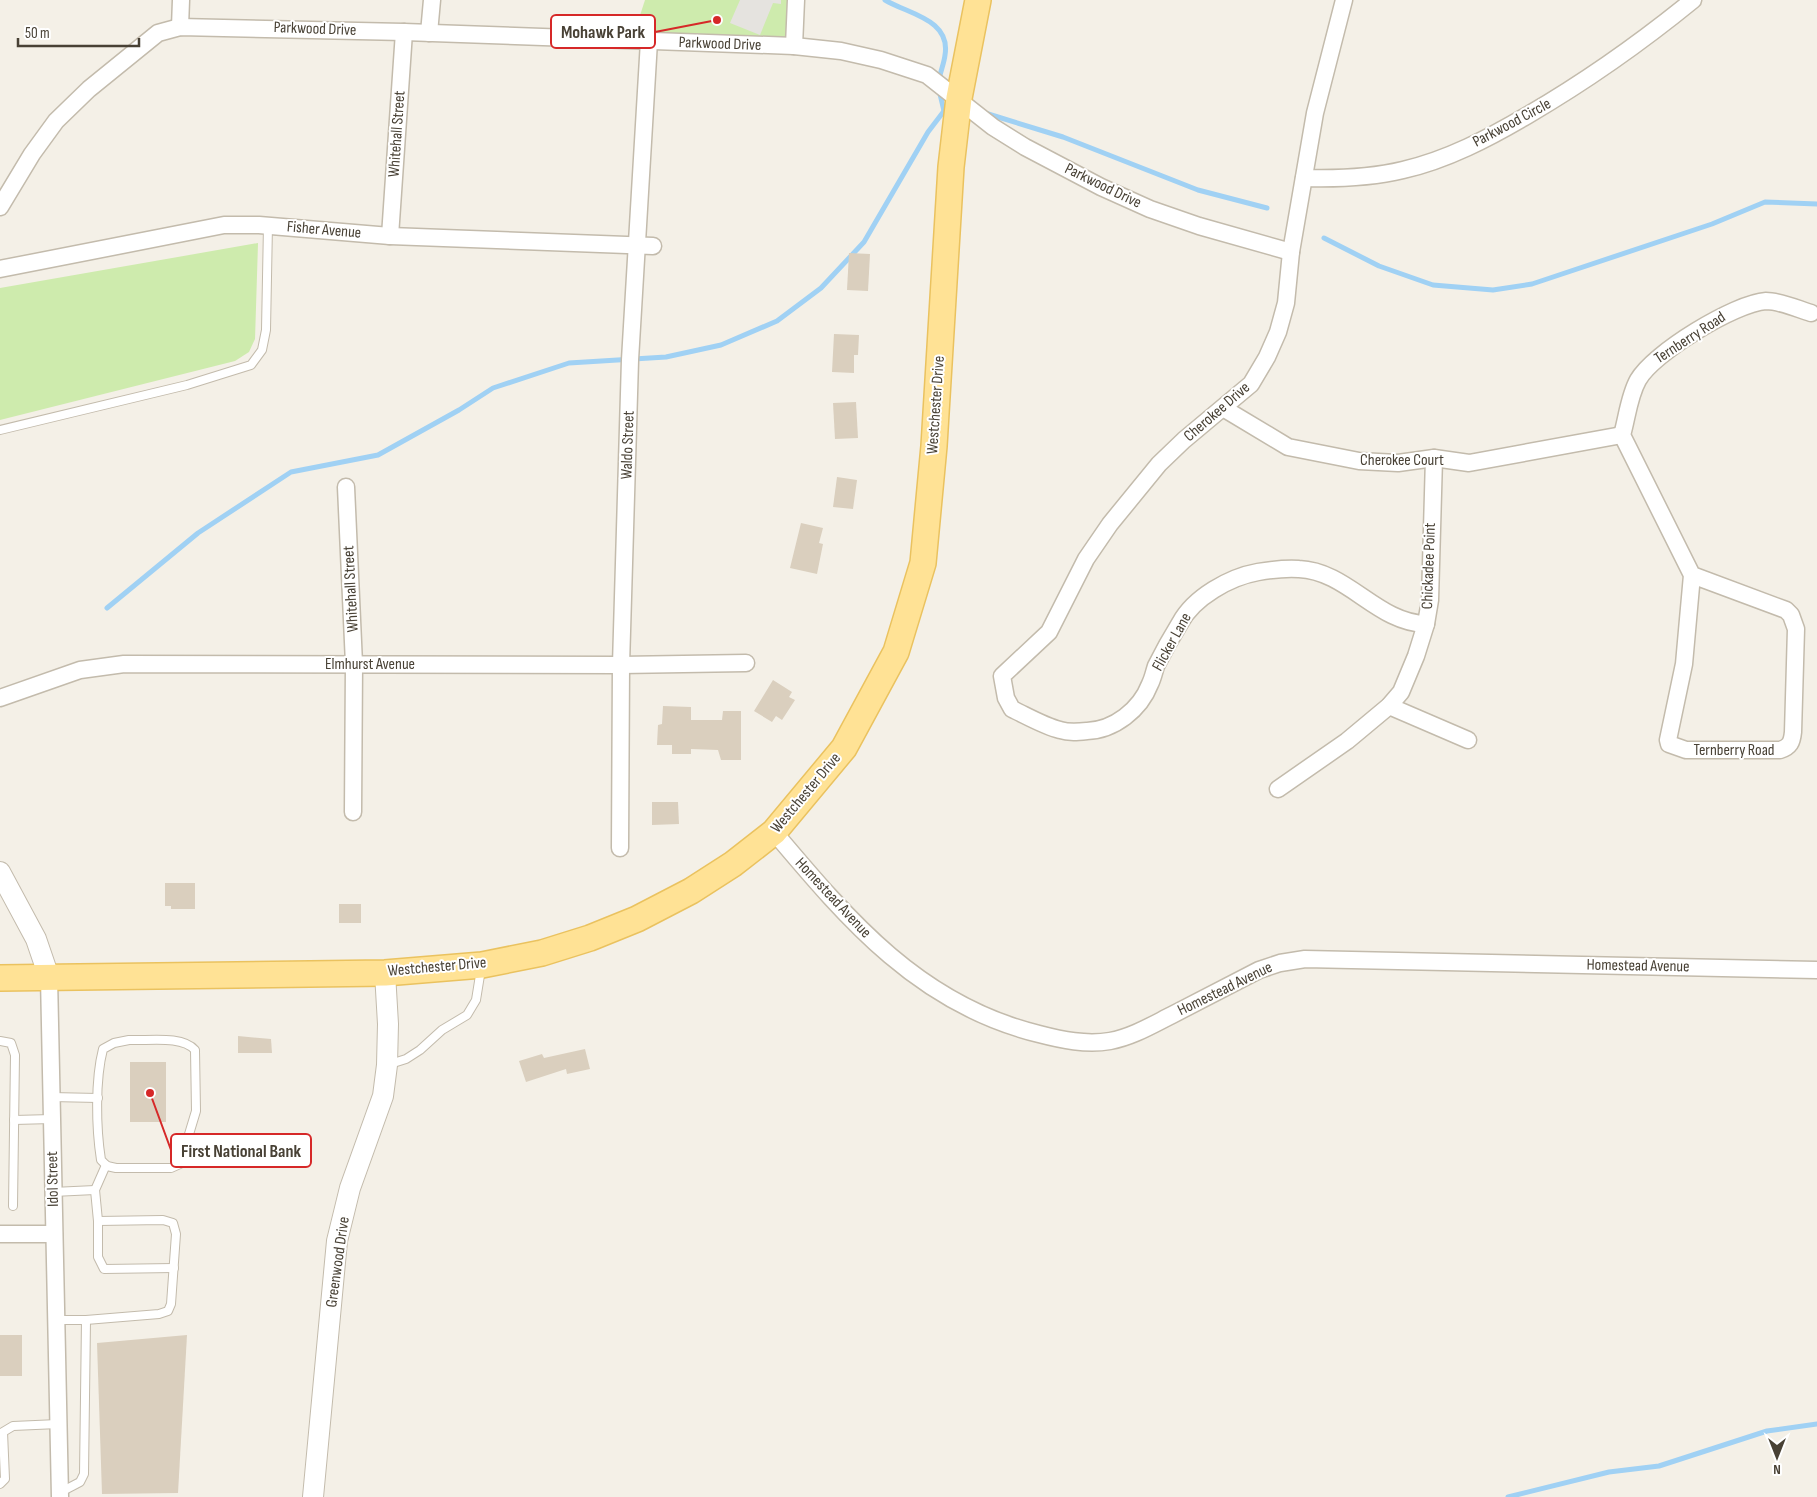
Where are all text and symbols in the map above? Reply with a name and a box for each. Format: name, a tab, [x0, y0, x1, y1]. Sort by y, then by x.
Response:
scale bar	[18, 15, 139, 47]
callout: Mohawk Park	[551, 15, 655, 48]
street label: Parkwood Drive	[273, 18, 357, 40]
text: Mohawk Park	[561, 22, 646, 43]
text: 50 m	[25, 24, 50, 43]
street label: Parkwood Drive	[678, 33, 762, 55]
street label: Whitehall Street	[384, 90, 410, 178]
street label: Parkwood Circle	[1470, 94, 1554, 152]
street label: Parkwood Drive	[1062, 159, 1144, 213]
street label: Fisher Avenue	[286, 217, 362, 243]
street label: Ternberry Road	[1651, 308, 1729, 368]
street label: Westchester Drive	[923, 355, 949, 455]
street label: Cherokee Drive	[1180, 378, 1254, 446]
street label: Waldo Street	[617, 410, 639, 480]
street label: Cherokee Court	[1360, 451, 1444, 470]
street label: Chickadee Point	[1418, 522, 1440, 610]
street label: Whitehall Street	[339, 545, 363, 633]
street label: Flicker Lane	[1148, 610, 1196, 674]
street label: Elmhurst Avenue	[325, 655, 415, 674]
street label: Ternberry Road	[1693, 741, 1775, 760]
street label: Westchester Drive	[767, 749, 845, 837]
street label: Homestead Avenue	[791, 854, 875, 942]
street label: Westchester Drive	[387, 953, 487, 981]
street label: Homestead Avenue	[1586, 956, 1690, 976]
street label: Homestead Avenue	[1175, 958, 1275, 1020]
callout: First National Bank	[171, 1134, 311, 1167]
text: First National Bank	[181, 1141, 301, 1162]
street label: Idol Street	[43, 1151, 63, 1207]
street label: Greenwood Drive	[322, 1215, 354, 1309]
north arrow	[1752, 1432, 1802, 1482]
text: N	[1773, 1461, 1781, 1478]

